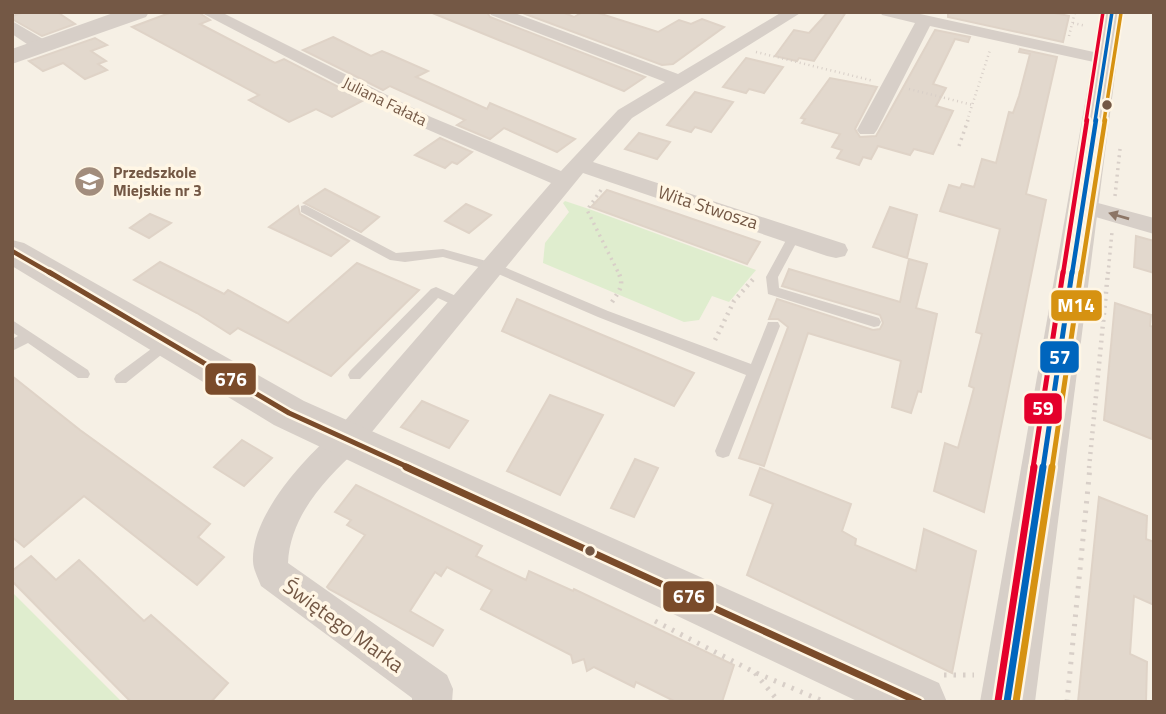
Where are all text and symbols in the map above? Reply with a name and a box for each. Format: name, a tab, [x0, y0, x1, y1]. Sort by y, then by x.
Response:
street label: Juliana Fałata	[339, 70, 431, 132]
unlabelled marker	[1100, 98, 1114, 112]
place label: Przedszkole Miejskie nr 3	[113, 160, 202, 202]
school or university icon: Przedszkole Miejskie nr 3	[73, 164, 107, 198]
street label: Wita Stwosza	[654, 178, 762, 236]
one-way arrow	[1108, 210, 1129, 220]
line badge: M14	[1050, 289, 1103, 322]
text: M14	[1057, 290, 1095, 319]
line badge: 57	[1039, 340, 1080, 374]
text: 57	[1049, 342, 1071, 371]
line badge: 676	[204, 362, 257, 396]
text: 676	[215, 364, 247, 393]
line badge: 59	[1023, 392, 1063, 425]
text: 59	[1032, 393, 1054, 422]
unlabelled marker	[583, 544, 597, 558]
street label: Świętego Marka	[277, 570, 412, 680]
line badge: 676	[662, 580, 715, 613]
text: 676	[673, 581, 705, 610]

